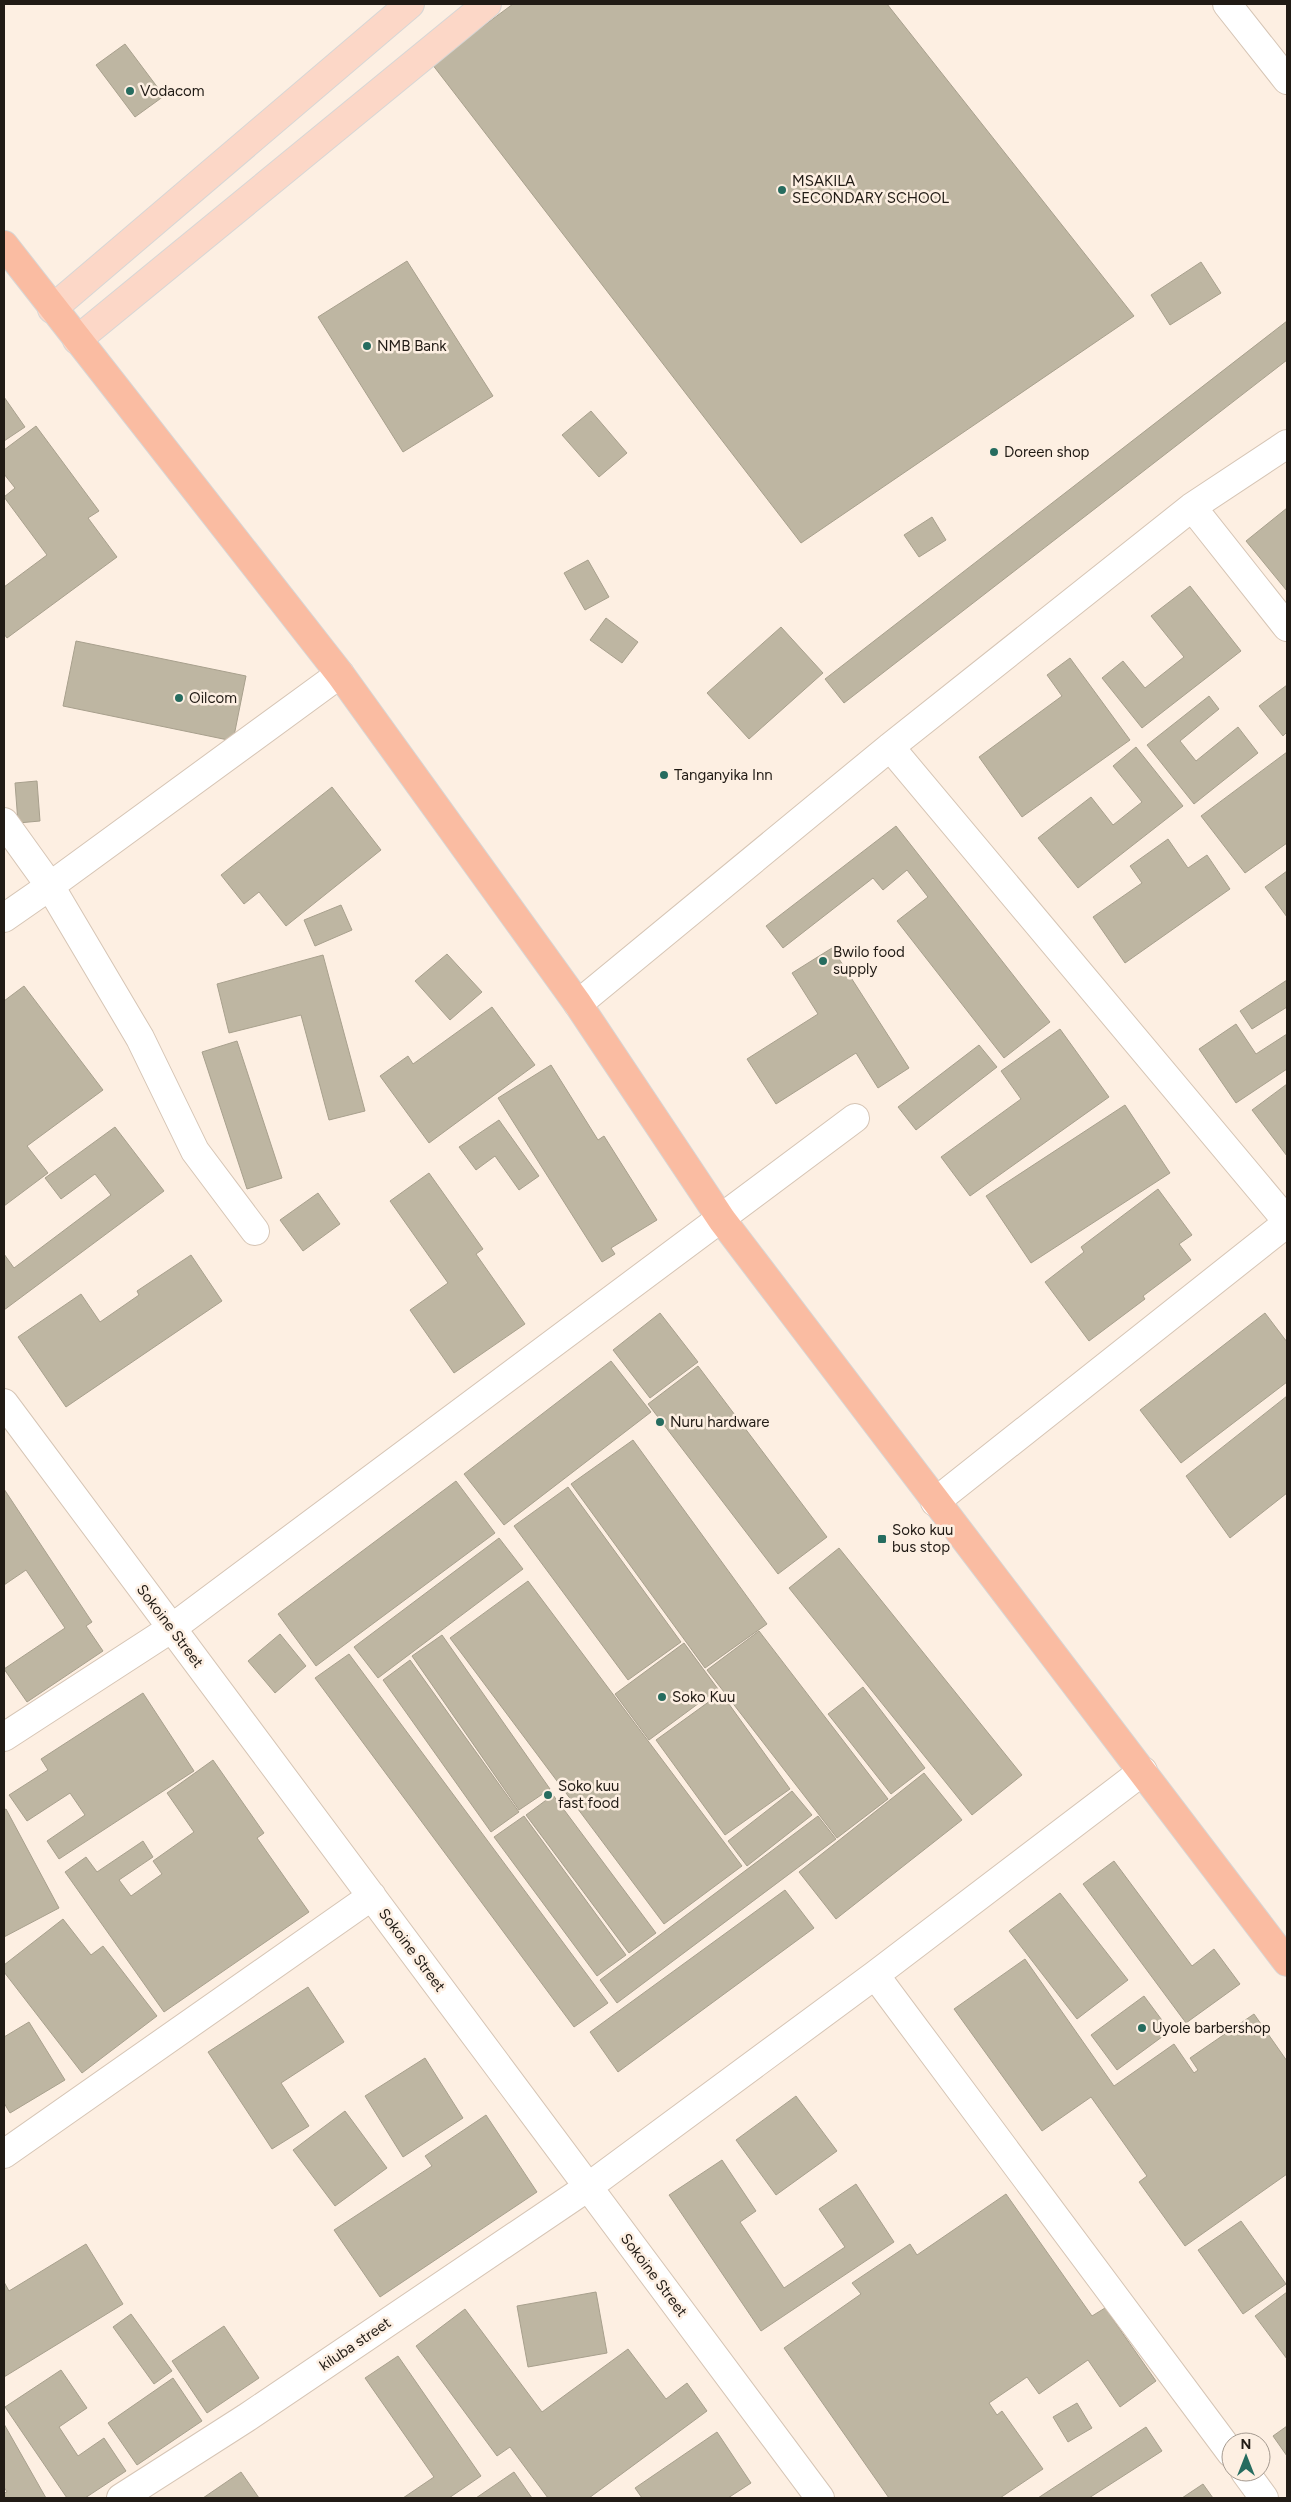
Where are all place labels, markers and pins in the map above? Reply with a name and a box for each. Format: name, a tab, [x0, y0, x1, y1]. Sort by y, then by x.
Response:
place label: Vodacom	[140, 82, 205, 100]
marker: Vodacom	[124, 85, 136, 97]
place label: MSAKILA SECONDARY SCHOOL	[792, 172, 949, 207]
marker: MSAKILA SECONDARY SCHOOL	[776, 184, 788, 196]
place label: NMB Bank	[377, 337, 447, 355]
marker: NMB Bank	[361, 340, 373, 352]
place label: Doreen shop	[1004, 443, 1090, 461]
marker: Doreen shop	[988, 446, 1000, 458]
place label: Oilcom	[189, 689, 237, 707]
marker: Oilcom	[173, 692, 185, 704]
place label: Tanganyika Inn	[674, 766, 773, 784]
marker: Tanganyika Inn	[658, 769, 670, 781]
place label: Bwilo food supply	[833, 943, 905, 978]
marker: Bwilo food supply	[817, 955, 829, 967]
place label: Nuru hardware	[670, 1413, 770, 1431]
marker: Nuru hardware	[654, 1416, 666, 1428]
place label: Soko kuu bus stop	[892, 1521, 953, 1556]
marker: Soko kuu bus stop	[876, 1533, 888, 1545]
place label: Soko Kuu	[672, 1688, 735, 1706]
marker: Soko Kuu	[656, 1691, 668, 1703]
place label: Soko kuu fast food	[558, 1777, 619, 1812]
marker: Soko kuu fast food	[542, 1789, 554, 1801]
place label: Uyole barbershop	[1152, 2019, 1271, 2037]
marker: Uyole barbershop	[1136, 2022, 1148, 2034]

